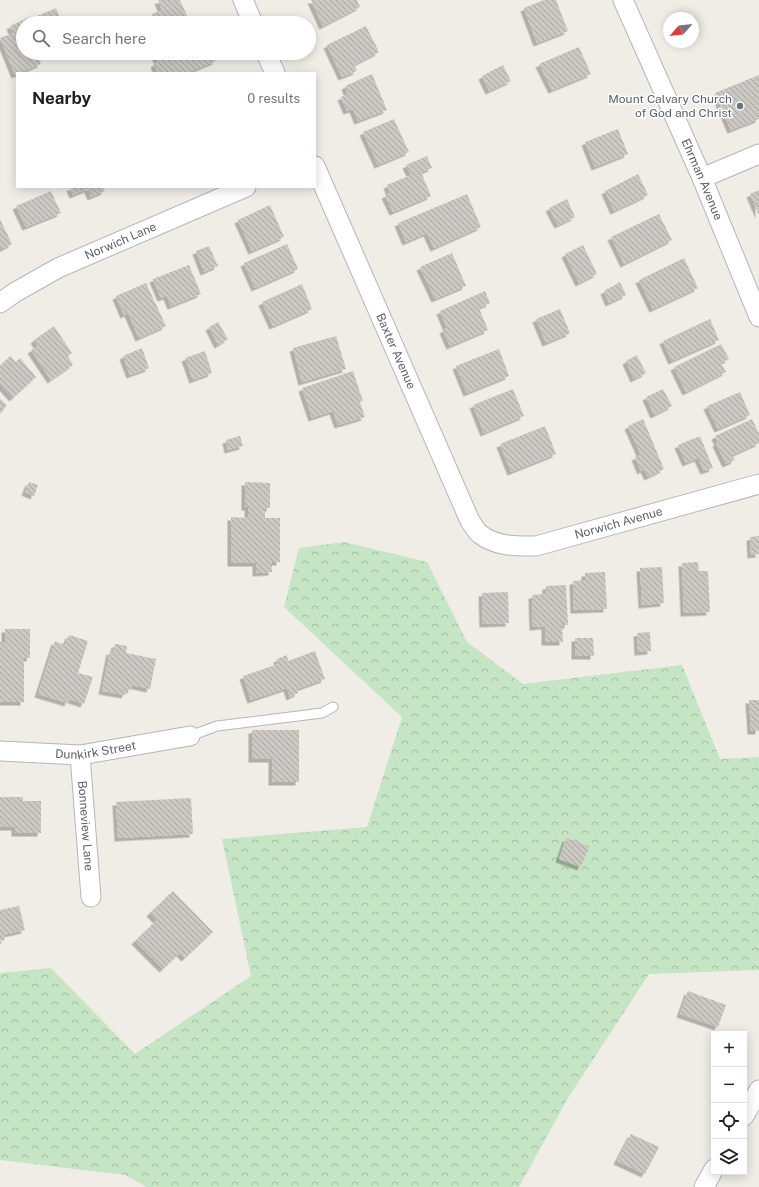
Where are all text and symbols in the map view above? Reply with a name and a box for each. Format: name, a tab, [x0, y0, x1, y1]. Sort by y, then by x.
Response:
north arrow	[663, 12, 699, 48]
search box	[16, 16, 316, 60]
icon: search	[30, 27, 52, 49]
text: Search here	[62, 30, 146, 47]
text: Nearby	[32, 88, 91, 108]
text: 0 results	[247, 91, 300, 106]
place label: Mount Calvary Church of God and Christ	[608, 92, 732, 120]
marker: Mount Calvary Church of God and Christ	[735, 101, 745, 111]
street label: Ehrman Avenue	[678, 137, 726, 222]
street label: Norwich Lane	[83, 219, 159, 263]
street label: Baxter Avenue	[373, 311, 419, 391]
street label: Norwich Avenue	[573, 504, 664, 542]
street label: Dunkirk Street	[55, 738, 137, 762]
street label: Bonneview Lane	[75, 780, 96, 872]
map controls	[711, 1031, 747, 1175]
button: +	[711, 1031, 747, 1067]
button: −	[711, 1067, 747, 1103]
button: locate	[711, 1103, 747, 1139]
button: layers	[711, 1139, 747, 1175]

